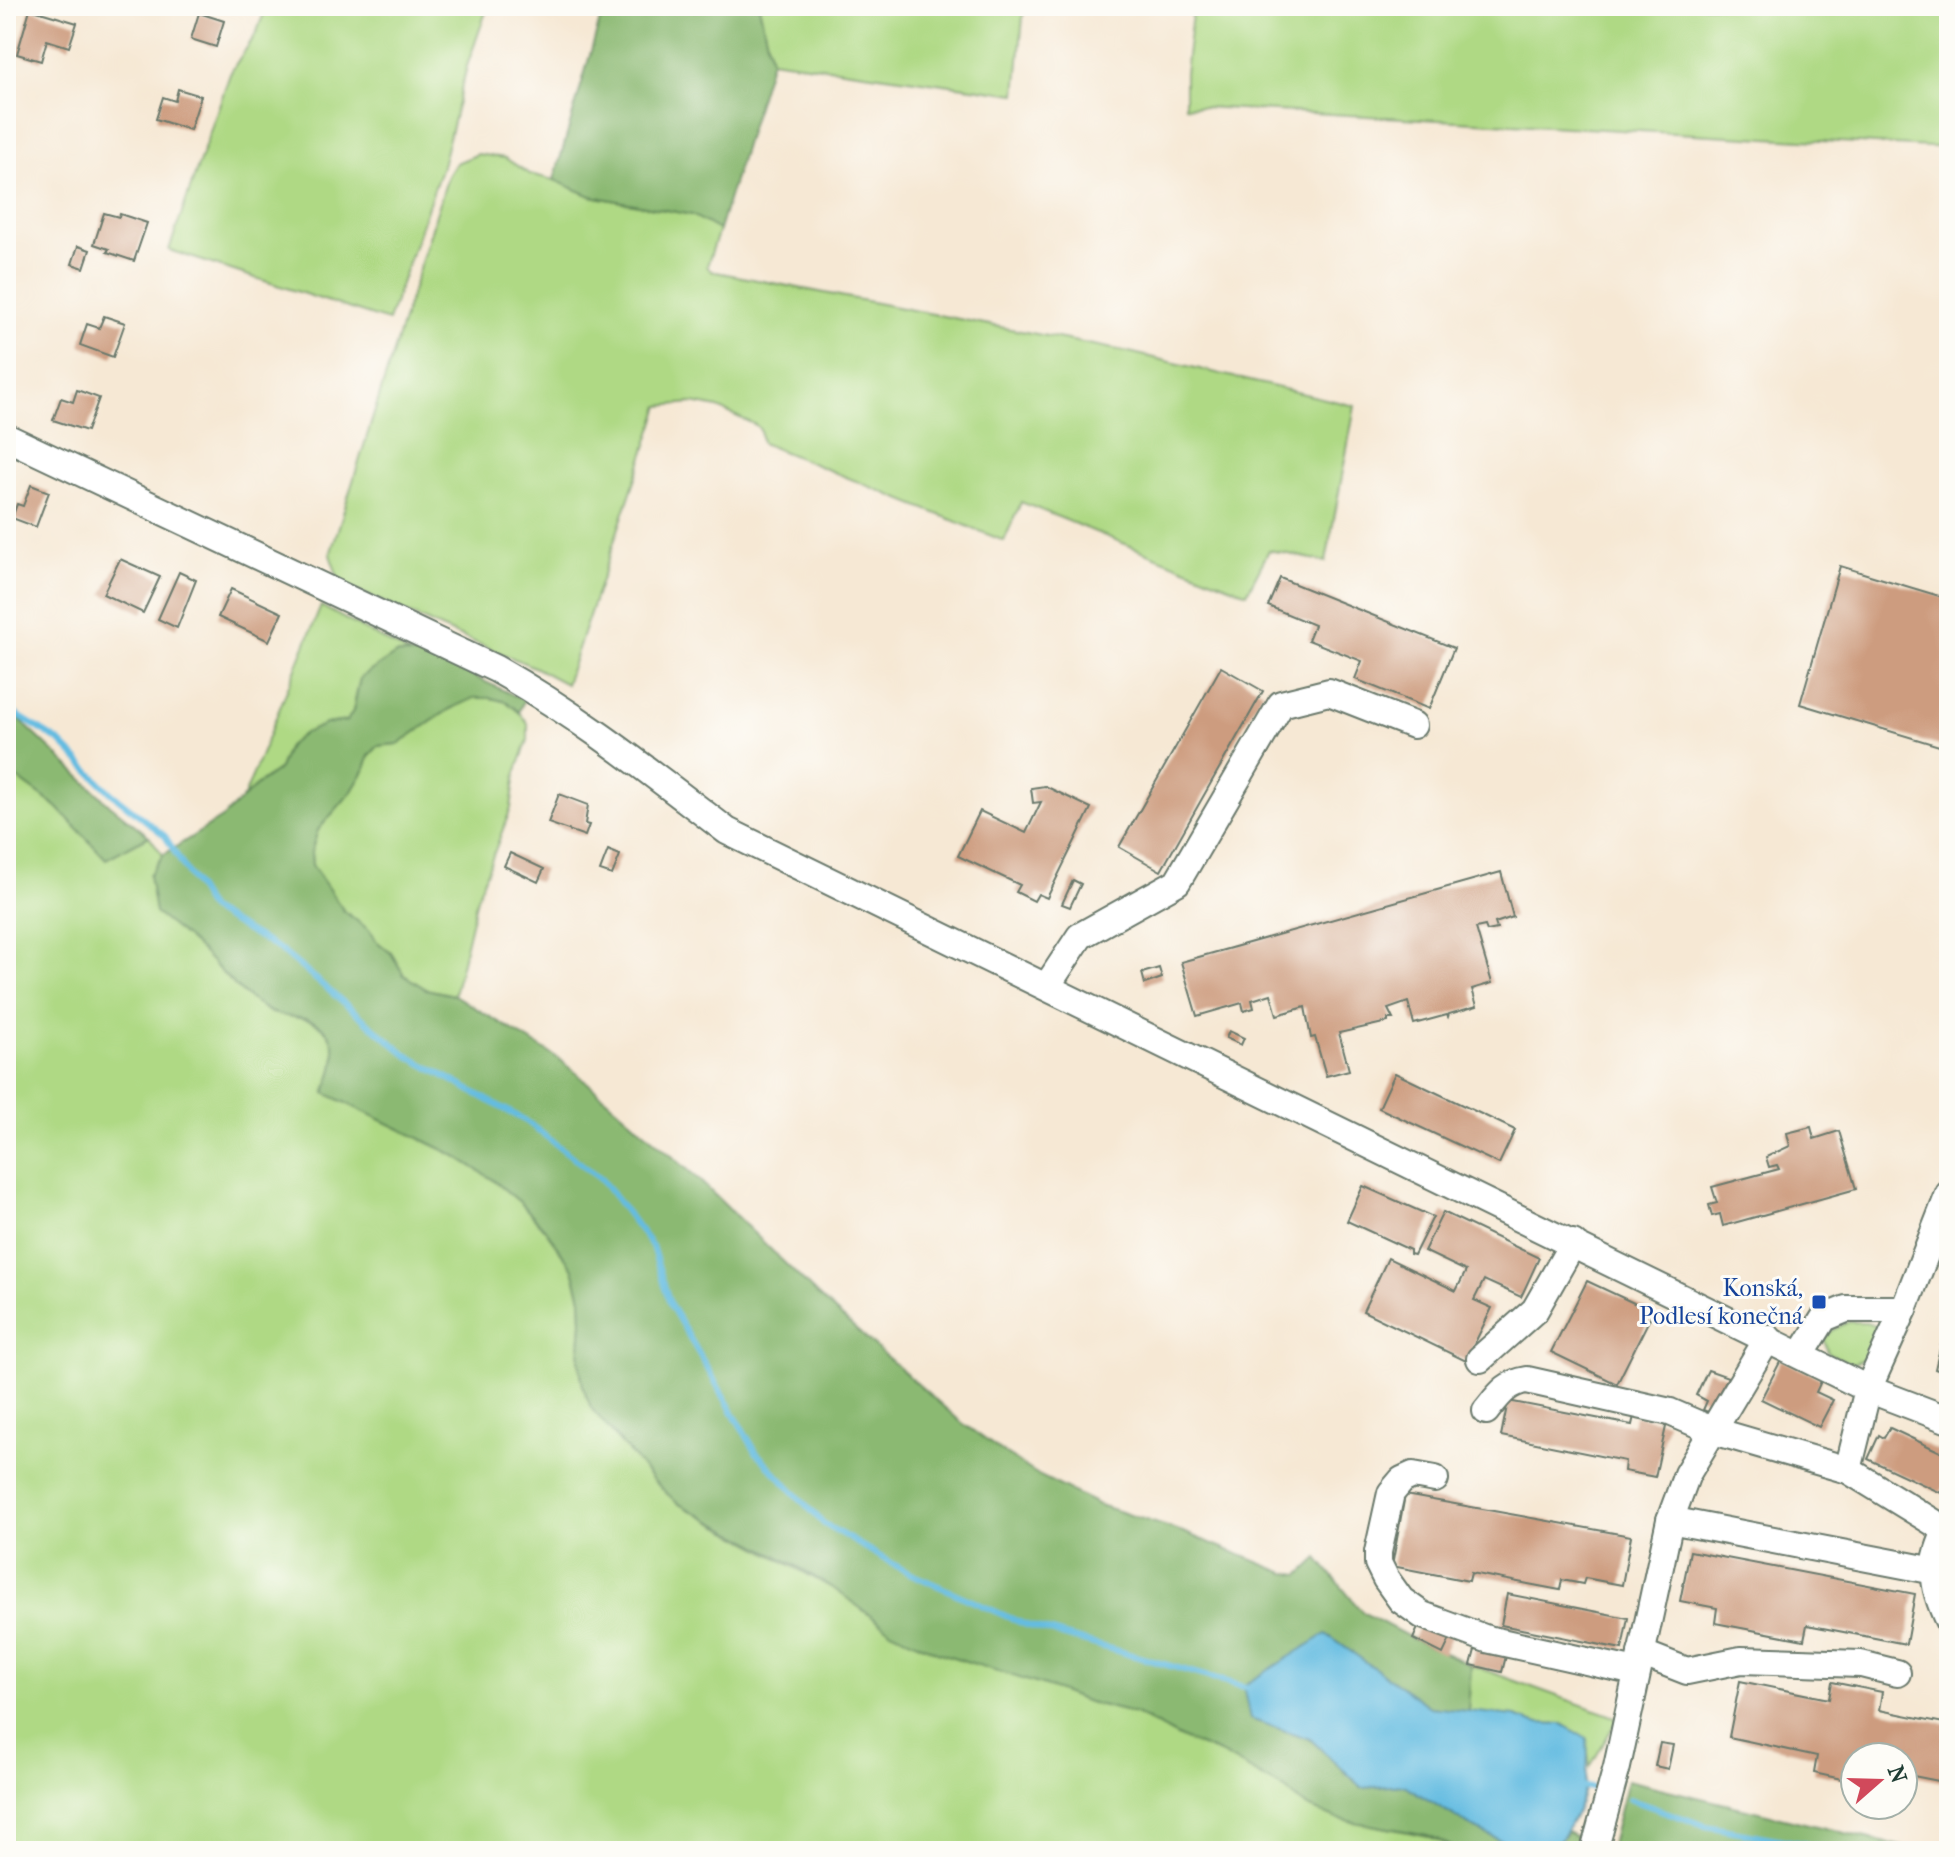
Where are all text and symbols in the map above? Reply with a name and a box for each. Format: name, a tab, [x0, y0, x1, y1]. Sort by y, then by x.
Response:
place label: Konská, Podlesí konečná	[1639, 1274, 1804, 1330]
marker: Konská, Podlesí konečná	[1810, 1293, 1828, 1311]
north arrow	[1839, 1741, 1919, 1821]
text: N	[1882, 1762, 1912, 1787]

